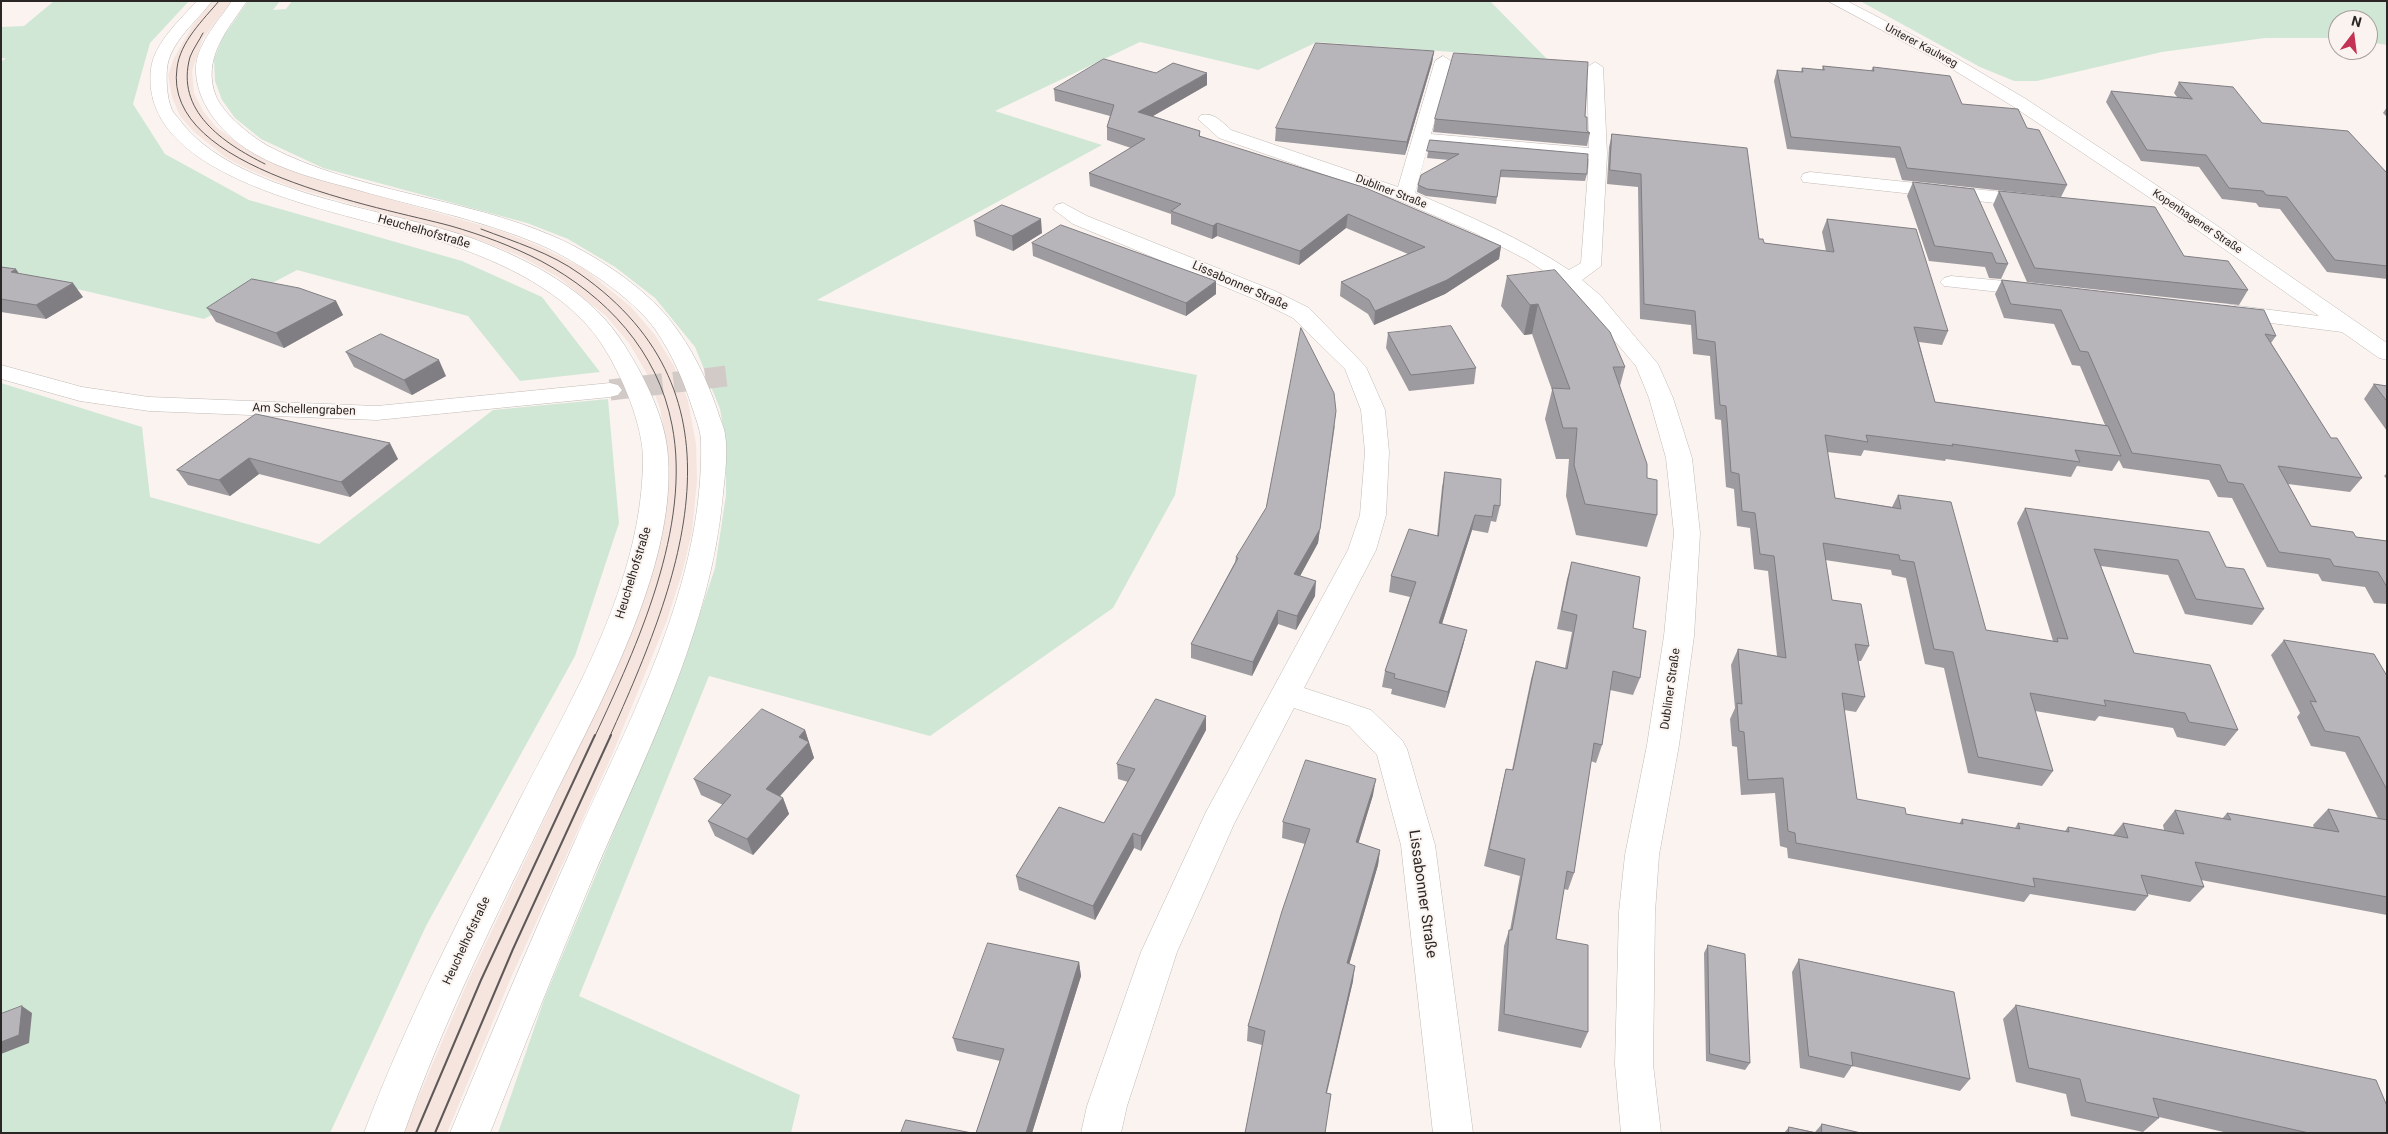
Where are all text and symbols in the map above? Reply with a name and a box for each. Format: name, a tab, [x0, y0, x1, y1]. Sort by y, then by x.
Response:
north arrow	[2328, 10, 2378, 60]
text: N	[2350, 12, 2363, 30]
street label: Unterer Kaulweg	[1882, 21, 1960, 71]
street label: Dubliner Straße	[1354, 172, 1428, 212]
street label: Kopenhagener Straße	[2150, 187, 2244, 257]
street label: Heuchelhofstraße	[376, 212, 472, 252]
street label: Lissabonner Straße	[1190, 258, 1290, 314]
street label: Am Schellengraben	[252, 401, 356, 419]
street label: Heuchelhofstraße	[613, 525, 655, 621]
street label: Dubliner Straße	[1658, 647, 1684, 731]
street label: Lissabonner Straße	[1404, 829, 1440, 959]
street label: Heuchelhofstraße	[440, 895, 494, 987]

